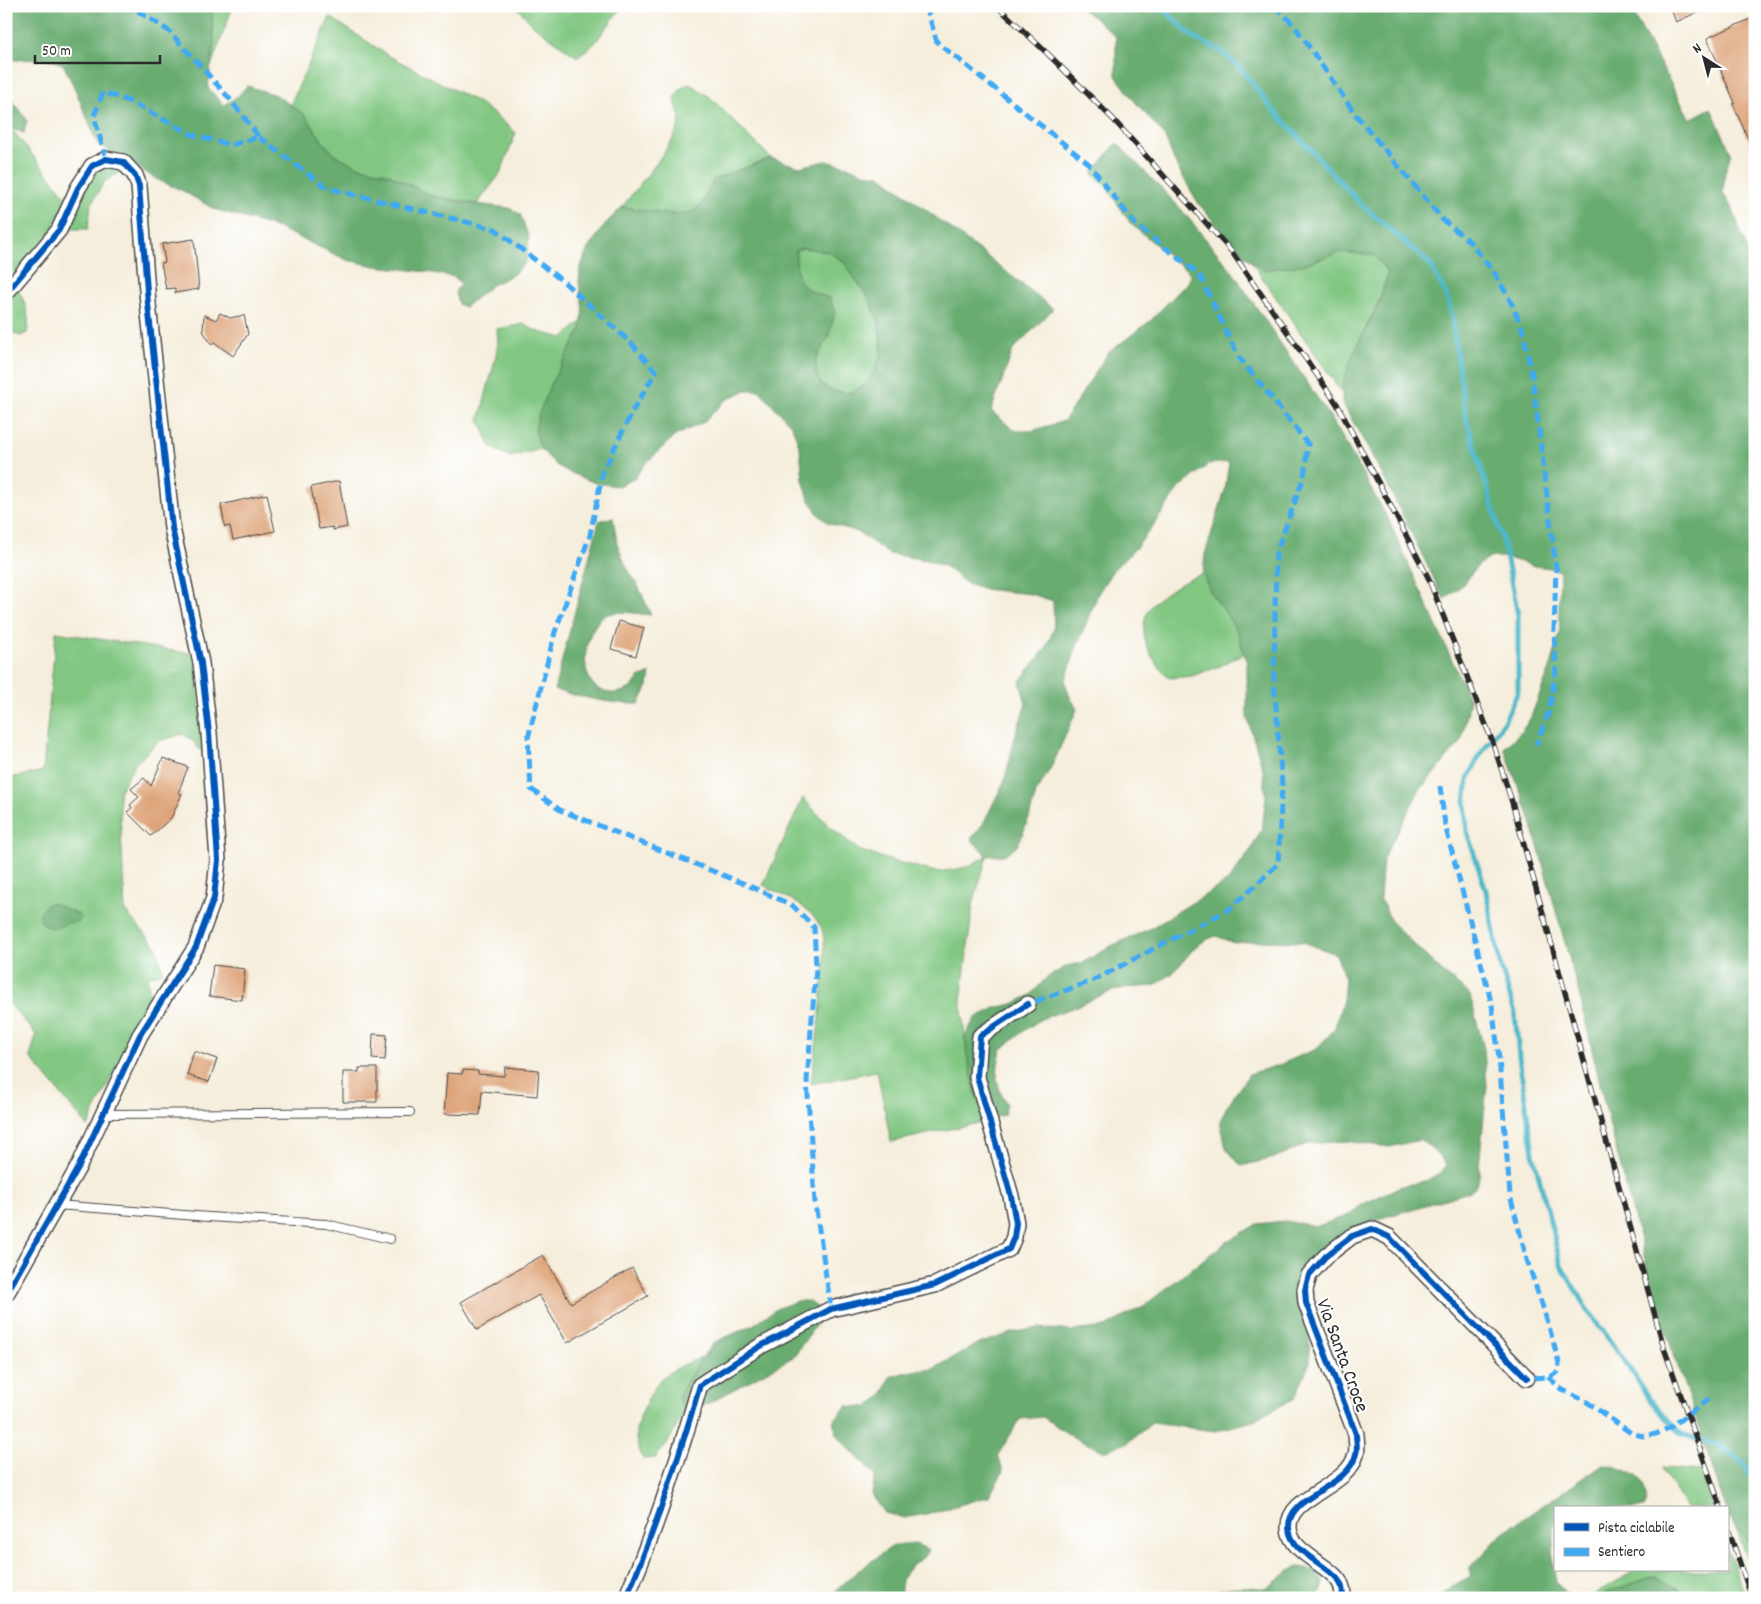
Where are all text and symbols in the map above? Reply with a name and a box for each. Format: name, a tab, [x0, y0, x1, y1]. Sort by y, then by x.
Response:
scale bar	[35, 32, 160, 64]
north arrow	[1678, 32, 1728, 82]
text: N	[1689, 39, 1706, 59]
text: 50 m	[42, 41, 71, 63]
street label: Via Santa Croce	[1308, 1295, 1375, 1417]
legend	[1554, 1506, 1728, 1572]
text: Pista ciclabile	[1598, 1518, 1675, 1540]
text: Sentiero	[1598, 1542, 1646, 1564]

